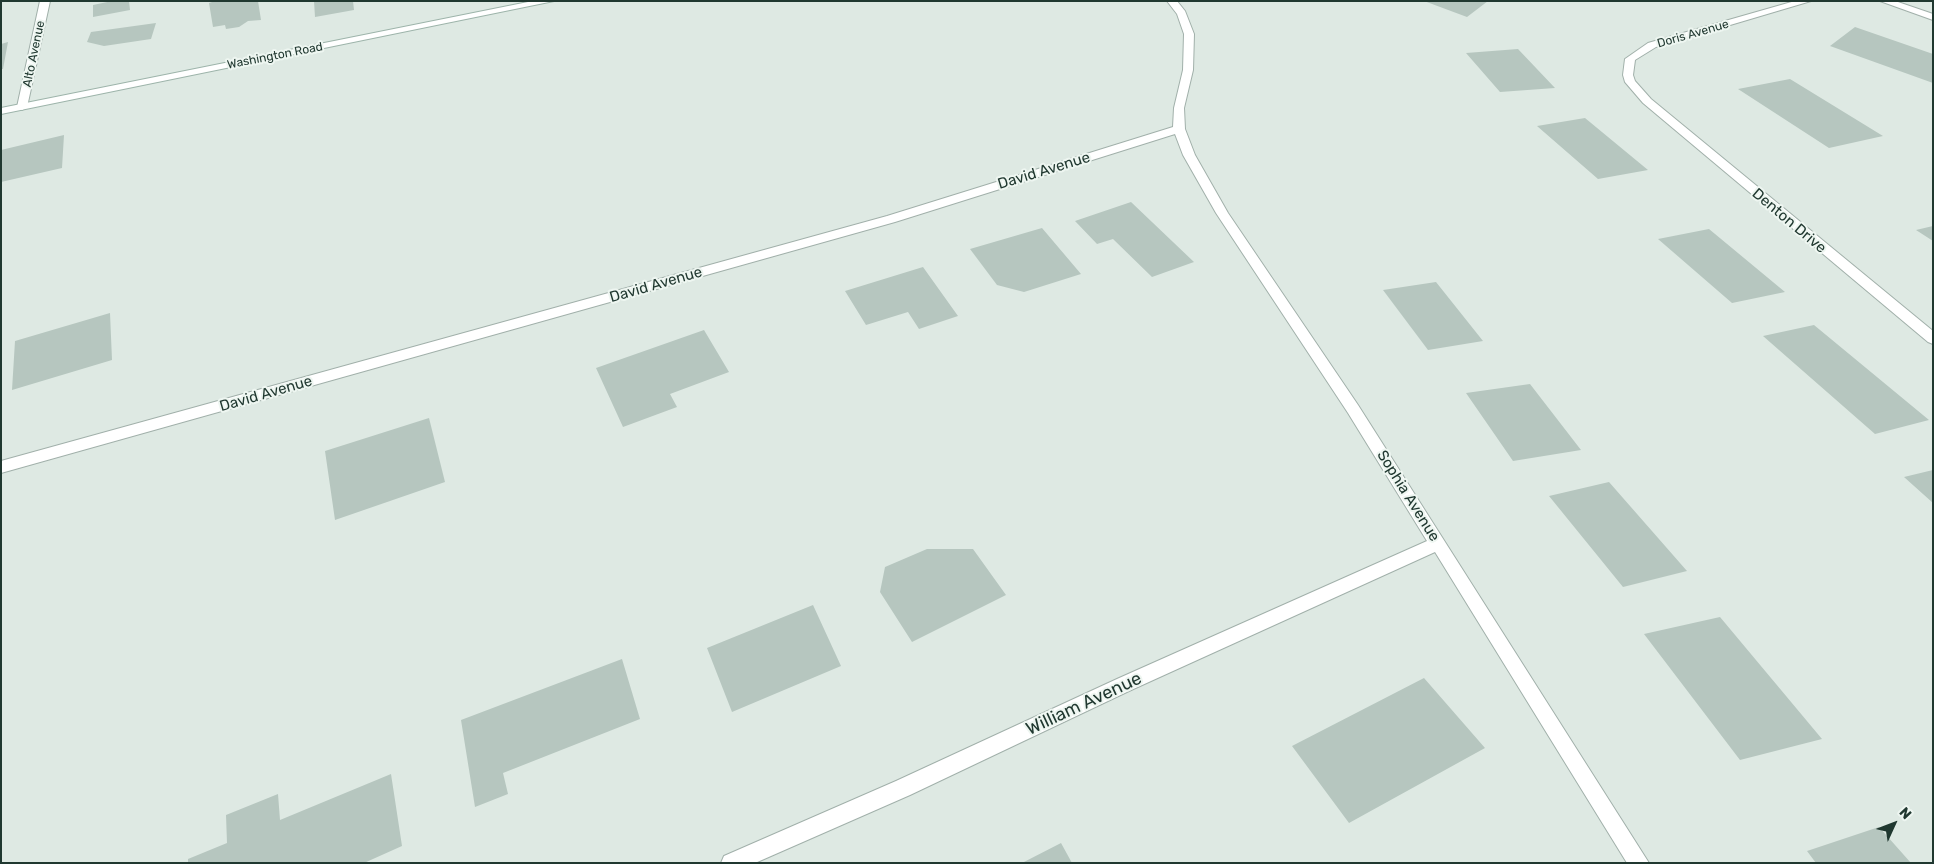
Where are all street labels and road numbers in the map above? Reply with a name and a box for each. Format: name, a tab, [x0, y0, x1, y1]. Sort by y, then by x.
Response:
street label: Doris Avenue	[1656, 17, 1730, 51]
street label: Alto Avenue	[20, 19, 48, 89]
street label: Washington Road	[226, 40, 324, 72]
street label: David Avenue	[996, 148, 1092, 194]
street label: Denton Drive	[1748, 185, 1830, 257]
street label: David Avenue	[608, 263, 704, 307]
street label: David Avenue	[218, 372, 314, 416]
street label: Sophia Avenue	[1373, 447, 1443, 545]
street label: William Avenue	[1023, 668, 1145, 740]

